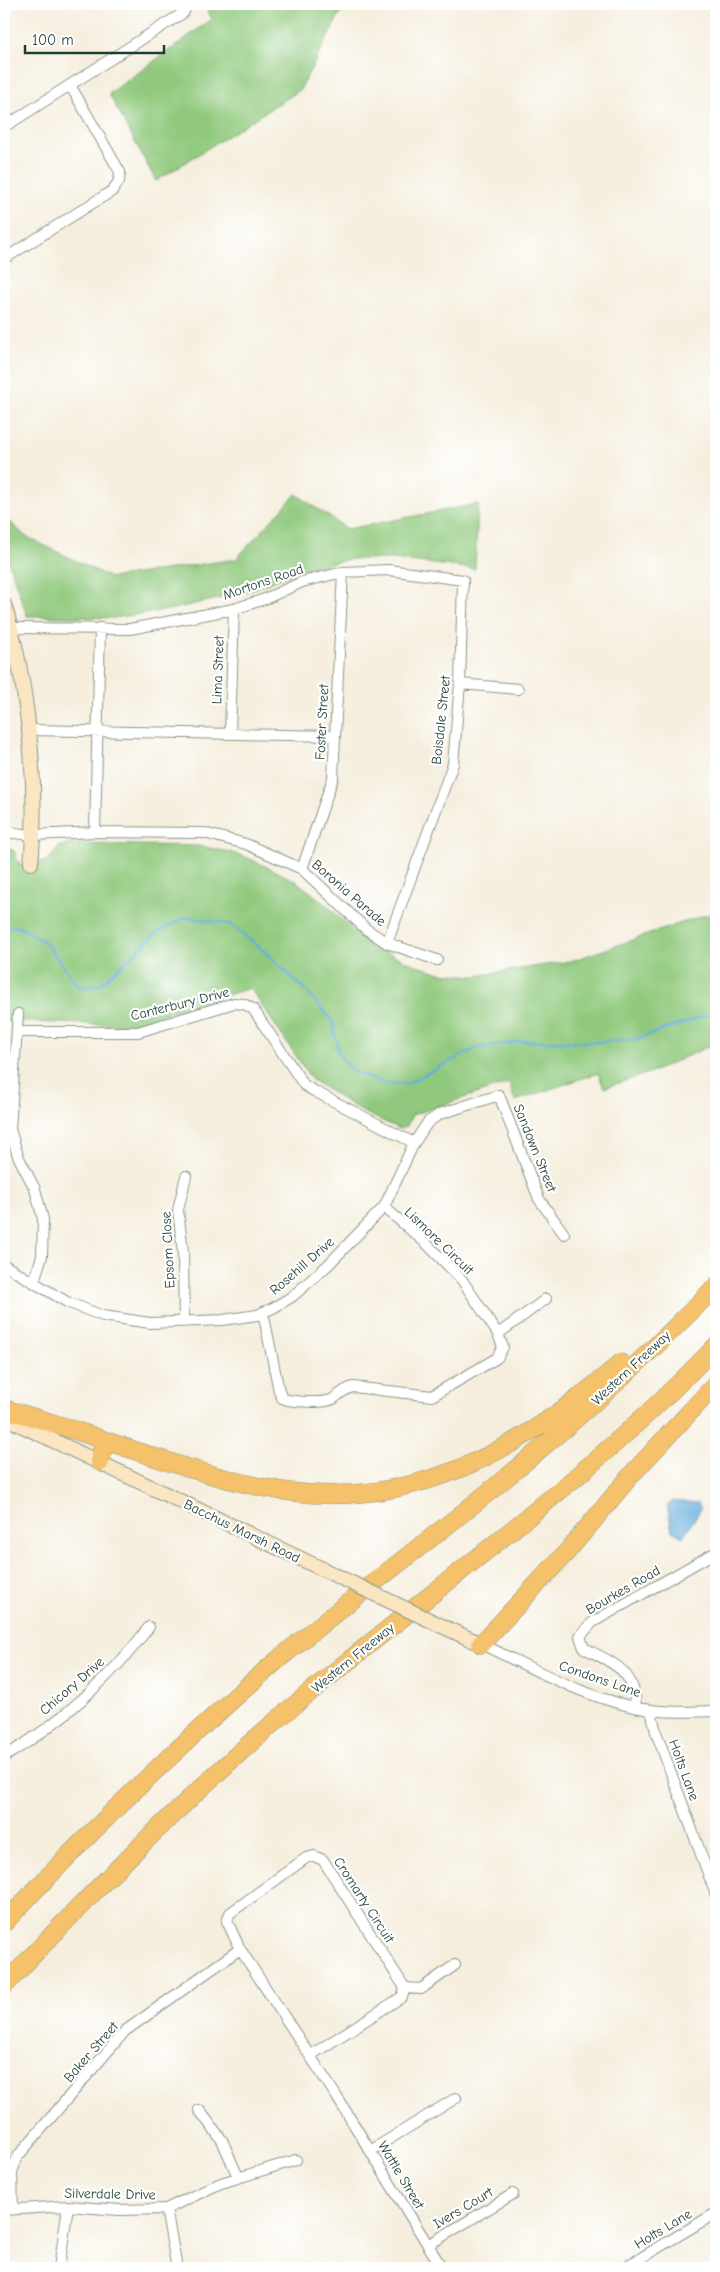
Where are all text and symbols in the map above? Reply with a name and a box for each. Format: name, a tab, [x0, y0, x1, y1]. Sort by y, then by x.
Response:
scale bar	[25, 22, 164, 54]
text: 100 m	[32, 31, 74, 49]
street label: Mortons Road	[220, 560, 306, 604]
street label: Lima Street	[208, 634, 228, 705]
street label: Boisdale Street	[428, 674, 454, 765]
street label: Foster Street	[312, 682, 333, 761]
street label: Boronia Parade	[308, 856, 390, 930]
street label: Canterbury Drive	[129, 984, 231, 1024]
street label: Sandown Street	[510, 1102, 561, 1195]
street label: Lismore Circuit	[401, 1204, 478, 1279]
street label: Epsom Close	[157, 1211, 179, 1289]
street label: Rosehill Drive	[266, 1233, 338, 1299]
street label: Western Freeway	[588, 1327, 674, 1409]
street label: Bacchus Marsh Road	[181, 1495, 303, 1567]
street label: Bourkes Road	[583, 1562, 663, 1618]
street label: Western Freeway	[308, 1619, 398, 1697]
street label: Chicory Drive	[36, 1653, 108, 1719]
street label: Condons Lane	[557, 1657, 643, 1701]
street label: Holts Lane	[665, 1737, 703, 1803]
street label: Cromarty Circuit	[330, 1854, 399, 1947]
street label: Baker Street	[60, 2017, 123, 2086]
street label: Wattle Street	[374, 2138, 428, 2213]
street label: Ivers Court	[430, 2183, 497, 2233]
street label: Silverdale Drive	[64, 2185, 156, 2203]
street label: Holts Lane	[631, 2205, 695, 2253]

